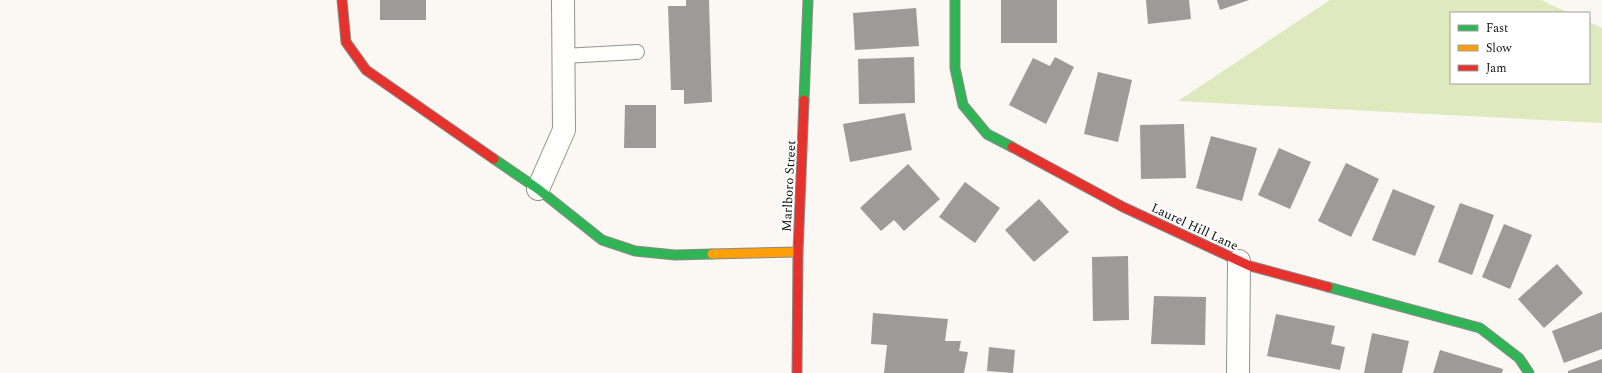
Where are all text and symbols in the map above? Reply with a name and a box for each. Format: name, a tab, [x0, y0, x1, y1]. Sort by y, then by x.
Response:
legend	[1450, 12, 1590, 84]
text: Fast	[1486, 19, 1508, 38]
text: Slow	[1486, 39, 1512, 58]
text: Jam	[1486, 59, 1507, 78]
street label: Marlboro Street	[777, 139, 801, 232]
street label: Laurel Hill Lane	[1148, 198, 1242, 256]

